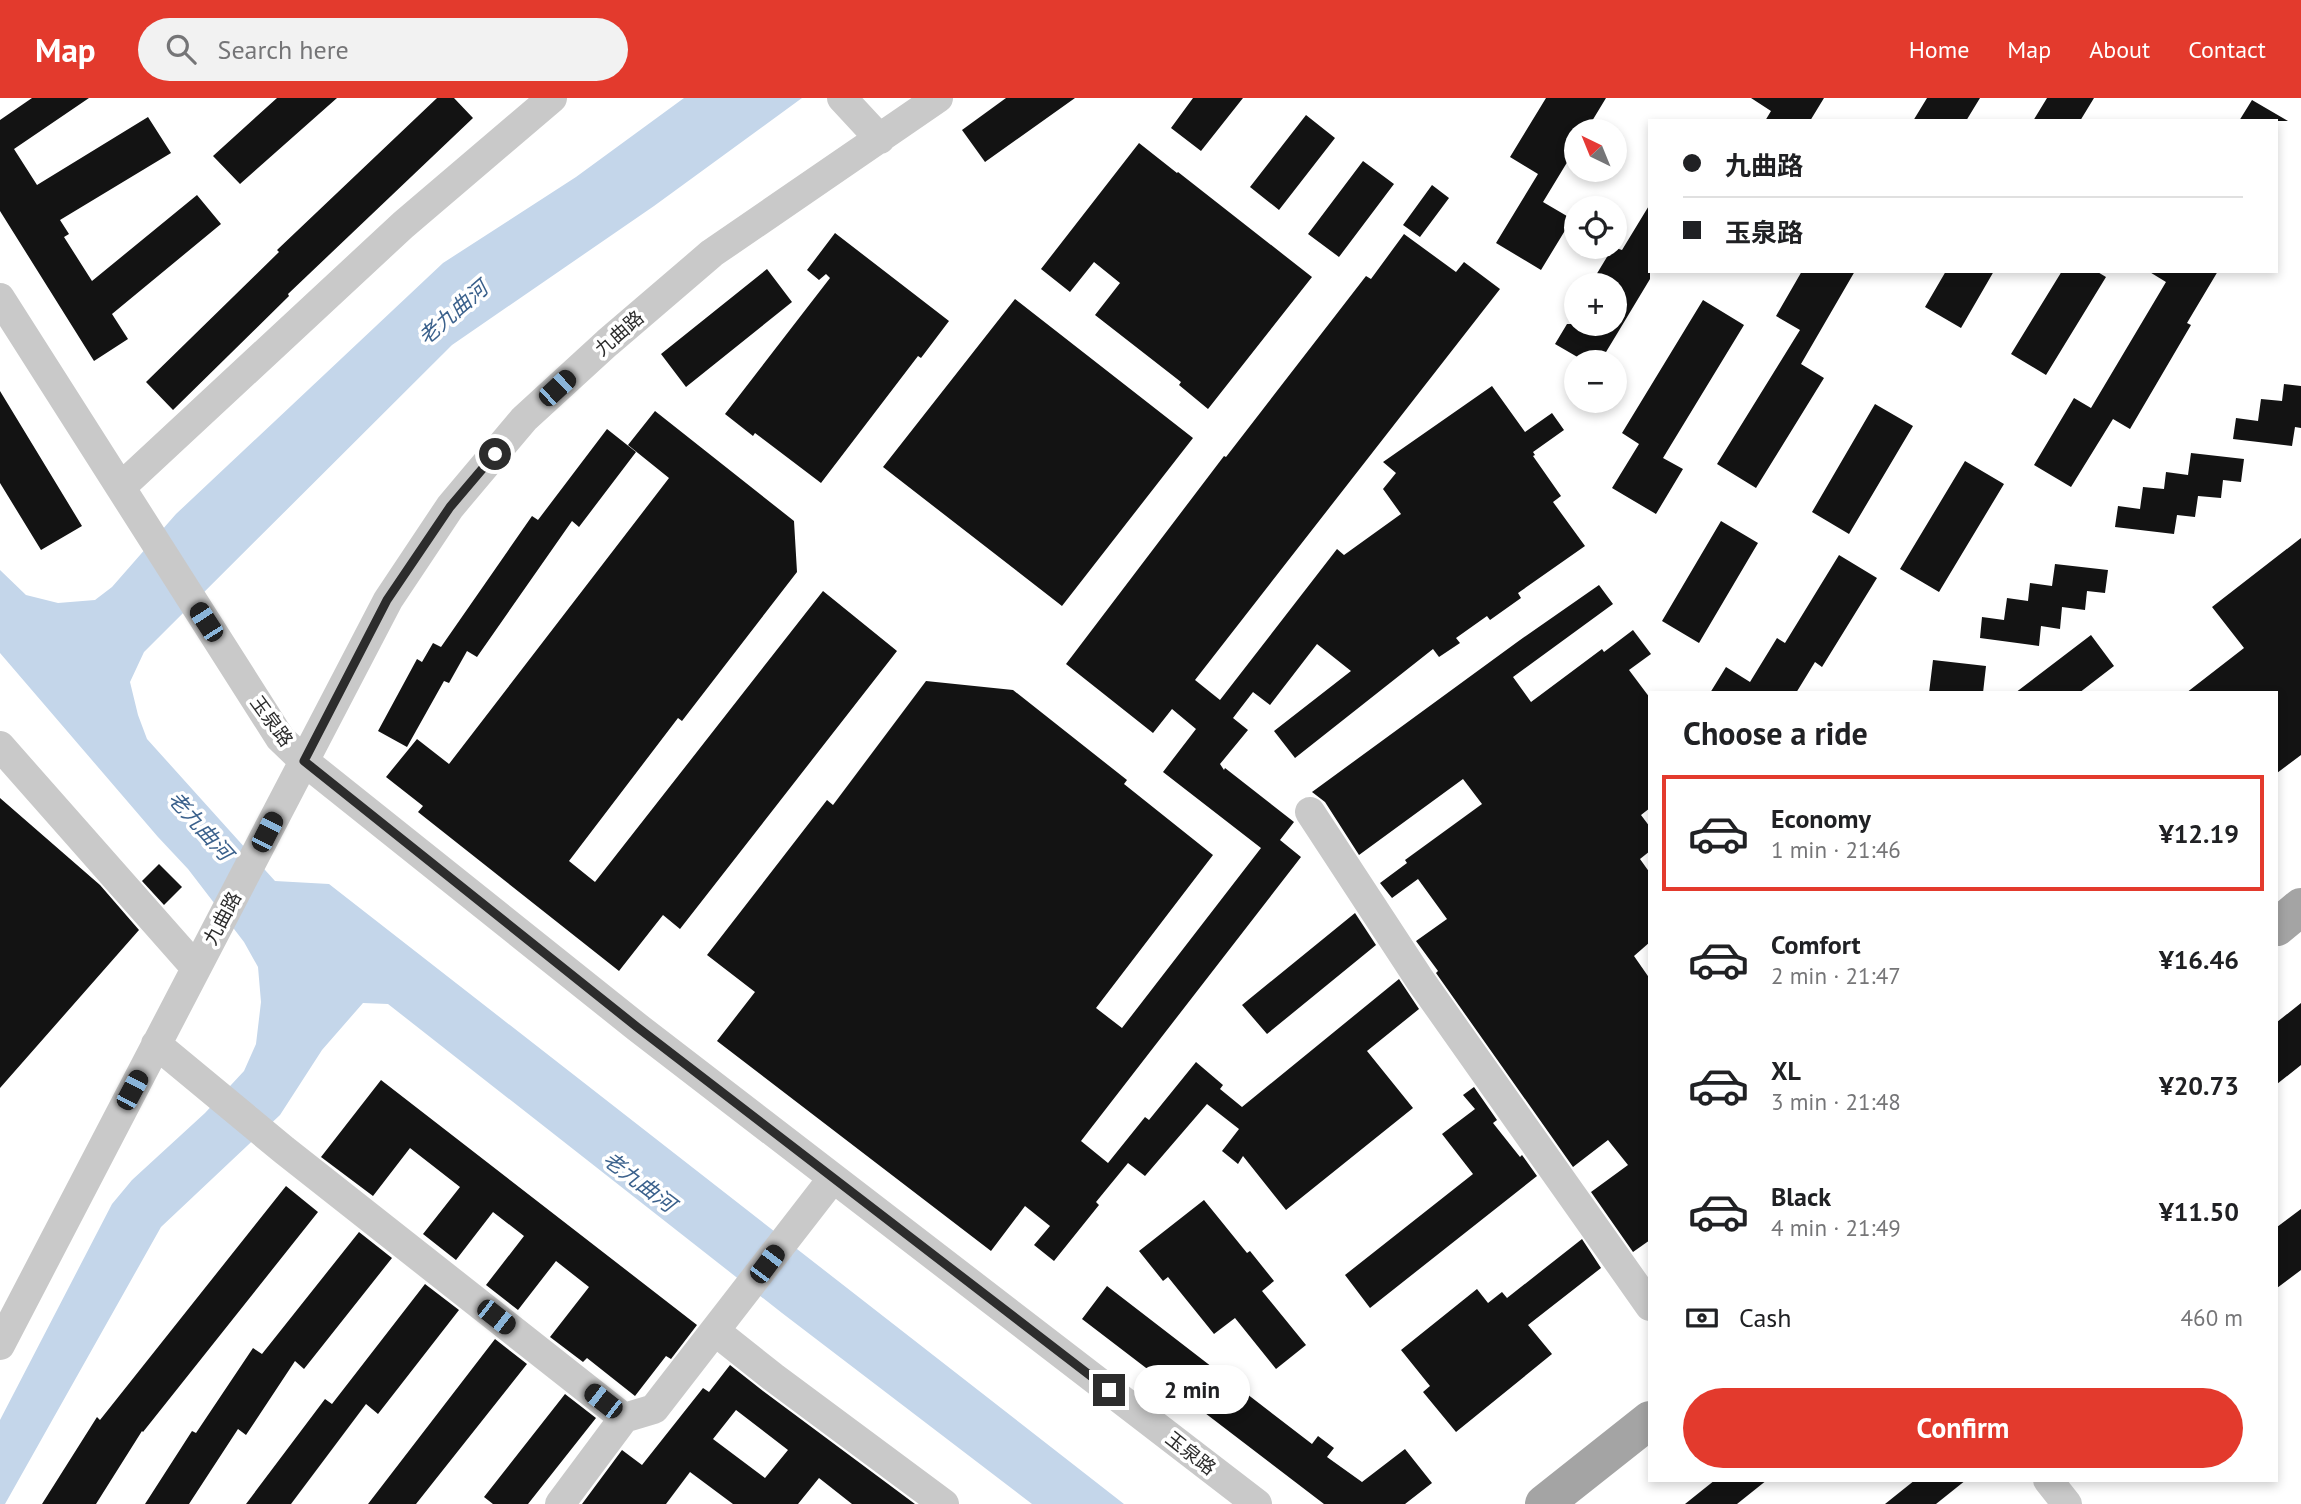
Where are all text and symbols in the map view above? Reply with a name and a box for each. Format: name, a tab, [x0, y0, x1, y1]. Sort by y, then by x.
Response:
search box	[138, 18, 628, 81]
text: Map	[35, 28, 96, 71]
icon: search	[162, 30, 200, 68]
text: Search here	[218, 33, 349, 66]
text: Home	[1909, 34, 1969, 65]
text: Map	[2007, 34, 2051, 65]
text: About	[2089, 34, 2150, 65]
text: Contact	[2188, 34, 2266, 65]
north arrow	[1564, 119, 1628, 182]
map controls	[1564, 119, 1627, 413]
text: 九曲路	[1725, 149, 1803, 182]
button: locate	[1564, 196, 1627, 259]
text: 玉泉路	[1725, 216, 1803, 249]
water label: 老九曲河	[412, 272, 496, 350]
button: +	[1564, 273, 1627, 336]
street label: 九曲路	[590, 305, 648, 361]
button: −	[1564, 350, 1627, 413]
car	[535, 366, 580, 410]
route start	[479, 438, 511, 470]
car	[186, 599, 227, 645]
street label: 玉泉路	[246, 691, 298, 751]
text: Choose a ride	[1683, 712, 1868, 754]
water label: 老九曲河	[162, 785, 241, 869]
icon: car	[1687, 802, 1750, 865]
text: Economy	[1771, 802, 1871, 835]
car	[249, 809, 286, 855]
text: ¥12.19	[2159, 817, 2239, 850]
text: 1 min · 21:46	[1771, 835, 1901, 864]
street label: 九曲路	[198, 887, 246, 949]
icon: car	[1687, 928, 1750, 991]
text: Comfort	[1771, 928, 1861, 961]
text: ¥16.46	[2159, 943, 2239, 976]
text: 2 min · 21:47	[1771, 961, 1901, 990]
icon: car	[1687, 1054, 1750, 1117]
text: XL	[1771, 1054, 1801, 1087]
car	[113, 1067, 152, 1113]
text: ¥20.73	[2159, 1069, 2239, 1102]
text: 3 min · 21:48	[1771, 1087, 1901, 1116]
water label: 老九曲河	[598, 1146, 684, 1220]
icon: car	[1687, 1180, 1750, 1243]
text: Black	[1771, 1180, 1831, 1213]
text: ¥11.50	[2159, 1195, 2239, 1228]
text: 4 min · 21:49	[1771, 1213, 1901, 1242]
car	[746, 1241, 789, 1287]
car	[473, 1296, 520, 1338]
icon: cash	[1683, 1299, 1721, 1337]
text: Cash	[1739, 1301, 1791, 1334]
text: 460 m	[2181, 1303, 2243, 1332]
callout: 2 min	[1134, 1366, 1249, 1414]
route end	[1093, 1374, 1125, 1406]
text: 2 min	[1164, 1375, 1220, 1404]
car	[580, 1380, 627, 1422]
button: Confirm	[1683, 1388, 2243, 1468]
street label: 玉泉路	[1161, 1426, 1221, 1480]

